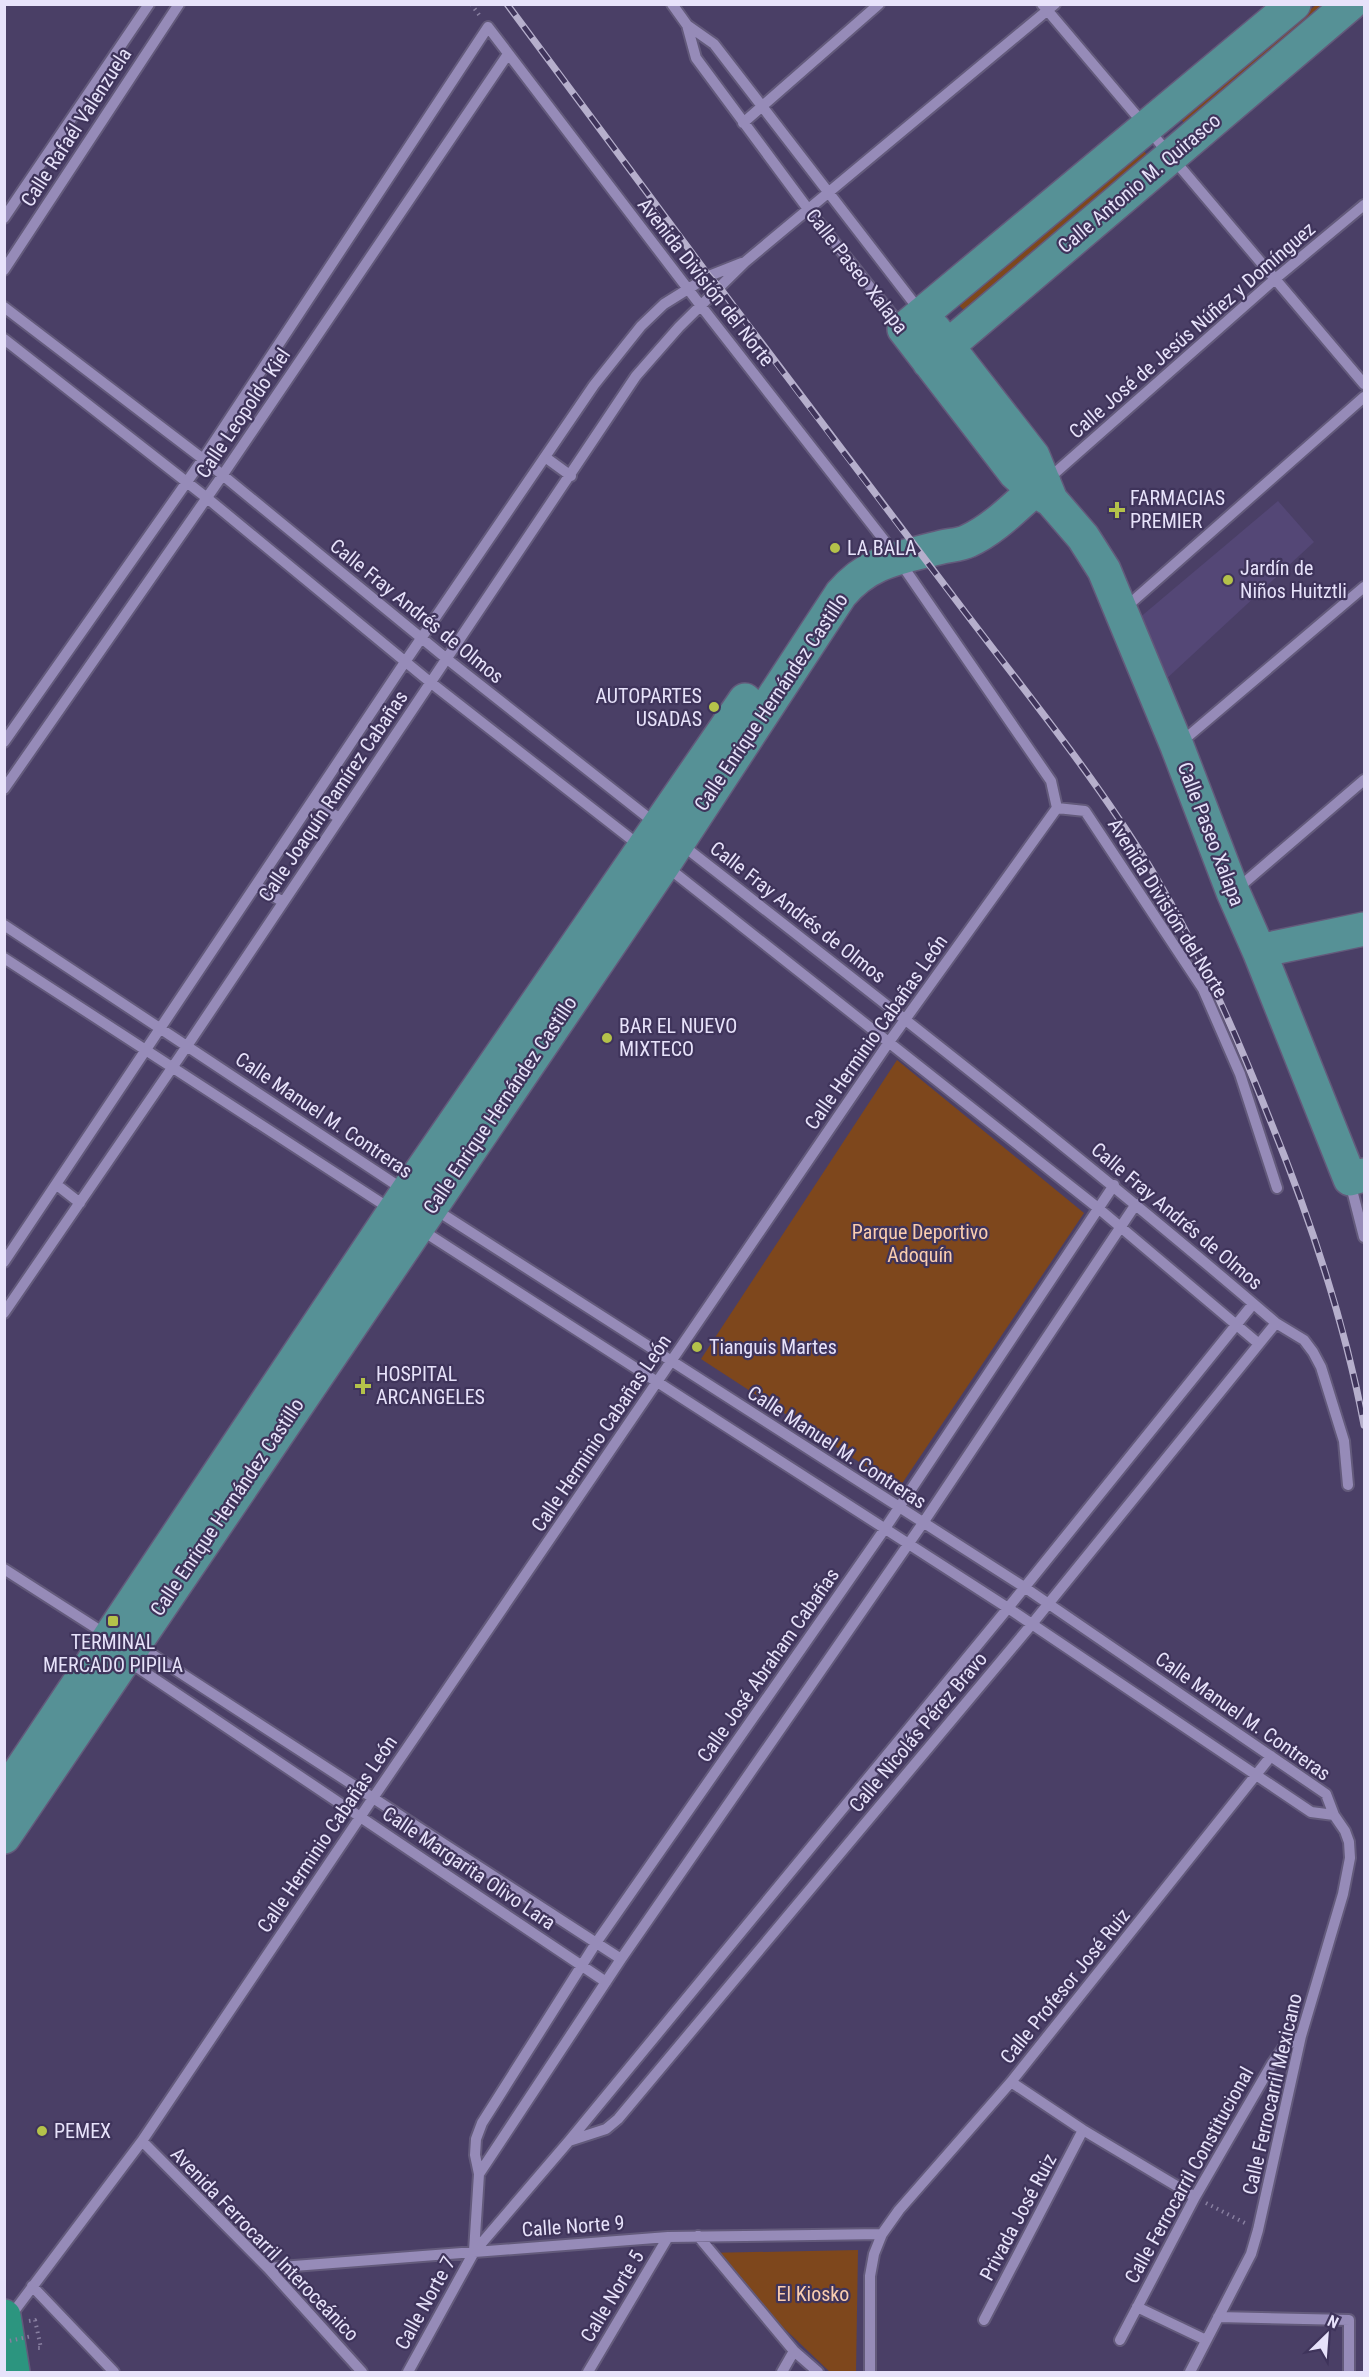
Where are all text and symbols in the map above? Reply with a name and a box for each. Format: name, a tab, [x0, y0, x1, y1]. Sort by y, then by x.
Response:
street label: Calle Rafaél Valenzuela	[16, 43, 136, 211]
street label: Calle Antonio M. Quirasco	[1053, 108, 1225, 258]
street label: Avenida División del Norte	[633, 193, 779, 371]
street label: Calle Paseo Xalapa	[801, 204, 913, 338]
street label: Calle José de Jesús Núñez y Domínguez	[1064, 217, 1320, 443]
street label: Calle Leopoldo Kiel	[191, 343, 295, 483]
place label: FARMACIAS PREMIER	[1130, 486, 1225, 533]
marker: FARMACIAS PREMIER	[1108, 501, 1126, 519]
street label: Calle Fray Andrés de Olmos	[325, 534, 509, 688]
place label: LA BALA	[847, 536, 917, 560]
marker: LA BALA	[828, 541, 842, 555]
place label: Jardín de Niños Huitztli	[1240, 556, 1347, 603]
marker: Jardín de Niños Huitztli	[1221, 573, 1235, 587]
street label: Calle Enrique Hernández Castillo	[689, 589, 853, 815]
place label: AUTOPARTES USADAS	[595, 684, 702, 731]
street label: Calle Joaquín Ramírez Cabañas	[253, 686, 413, 906]
marker: AUTOPARTES USADAS	[707, 700, 721, 714]
street label: Calle Paseo Xalapa	[1173, 759, 1249, 909]
street label: Avenida División del Norte	[1103, 814, 1233, 1002]
street label: Calle Fray Andrés de Olmos	[705, 836, 891, 988]
street label: Calle Herminio Cabañas León	[800, 930, 952, 1134]
street label: Calle Enrique Hernández Castillo	[418, 992, 582, 1218]
place label: BAR EL NUEVO MIXTECO	[619, 1014, 737, 1061]
marker: BAR EL NUEVO MIXTECO	[600, 1031, 614, 1045]
street label: Calle Manuel M. Contreras	[231, 1047, 417, 1183]
street label: Calle Fray Andrés de Olmos	[1086, 1137, 1268, 1295]
park label: Parque Deportivo Adoquín	[852, 1220, 988, 1267]
street label: Calle Herminio Cabañas León	[526, 1330, 676, 1536]
place label: Tianguis Martes	[709, 1335, 837, 1359]
marker: Tianguis Martes	[690, 1340, 704, 1354]
place label: HOSPITAL ARCANGELES	[376, 1362, 485, 1409]
marker: HOSPITAL ARCANGELES	[354, 1377, 372, 1395]
street label: Calle Manuel M. Contreras	[743, 1380, 931, 1514]
street label: Calle Enrique Hernández Castillo	[145, 1394, 309, 1620]
street label: Calle José Abraham Cabañas	[692, 1563, 844, 1767]
marker: TERMINAL MERCADO PIPILA	[106, 1614, 120, 1628]
place label: TERMINAL MERCADO PIPILA	[43, 1630, 183, 1677]
street label: Calle Manuel M. Contreras	[1151, 1646, 1335, 1786]
street label: Calle Nicolás Pérez Bravo	[844, 1647, 992, 1817]
street label: Calle Herminio Cabañas León	[252, 1731, 402, 1937]
street label: Calle Margarita Olivo Lara	[378, 1801, 560, 1935]
street label: Calle Profesor José Ruiz	[995, 1904, 1135, 2068]
street label: Calle Ferrocarril Mexicano	[1237, 1991, 1307, 2197]
street label: Calle Ferrocarril Constitucional	[1119, 2063, 1259, 2287]
place label: PEMEX	[54, 2119, 111, 2143]
marker: PEMEX	[35, 2124, 49, 2138]
street label: Avenida Ferrocarril Interoceánico	[166, 2142, 364, 2346]
street label: Privada José Ruiz	[974, 2149, 1062, 2285]
street label: Calle Norte 9	[521, 2210, 625, 2242]
street label: Calle Norte 5	[575, 2246, 649, 2346]
street label: Calle Norte 7	[390, 2252, 460, 2354]
park label: El Kiosko	[777, 2282, 849, 2306]
north arrow	[1297, 2305, 1357, 2365]
text: N	[1325, 2311, 1342, 2333]

